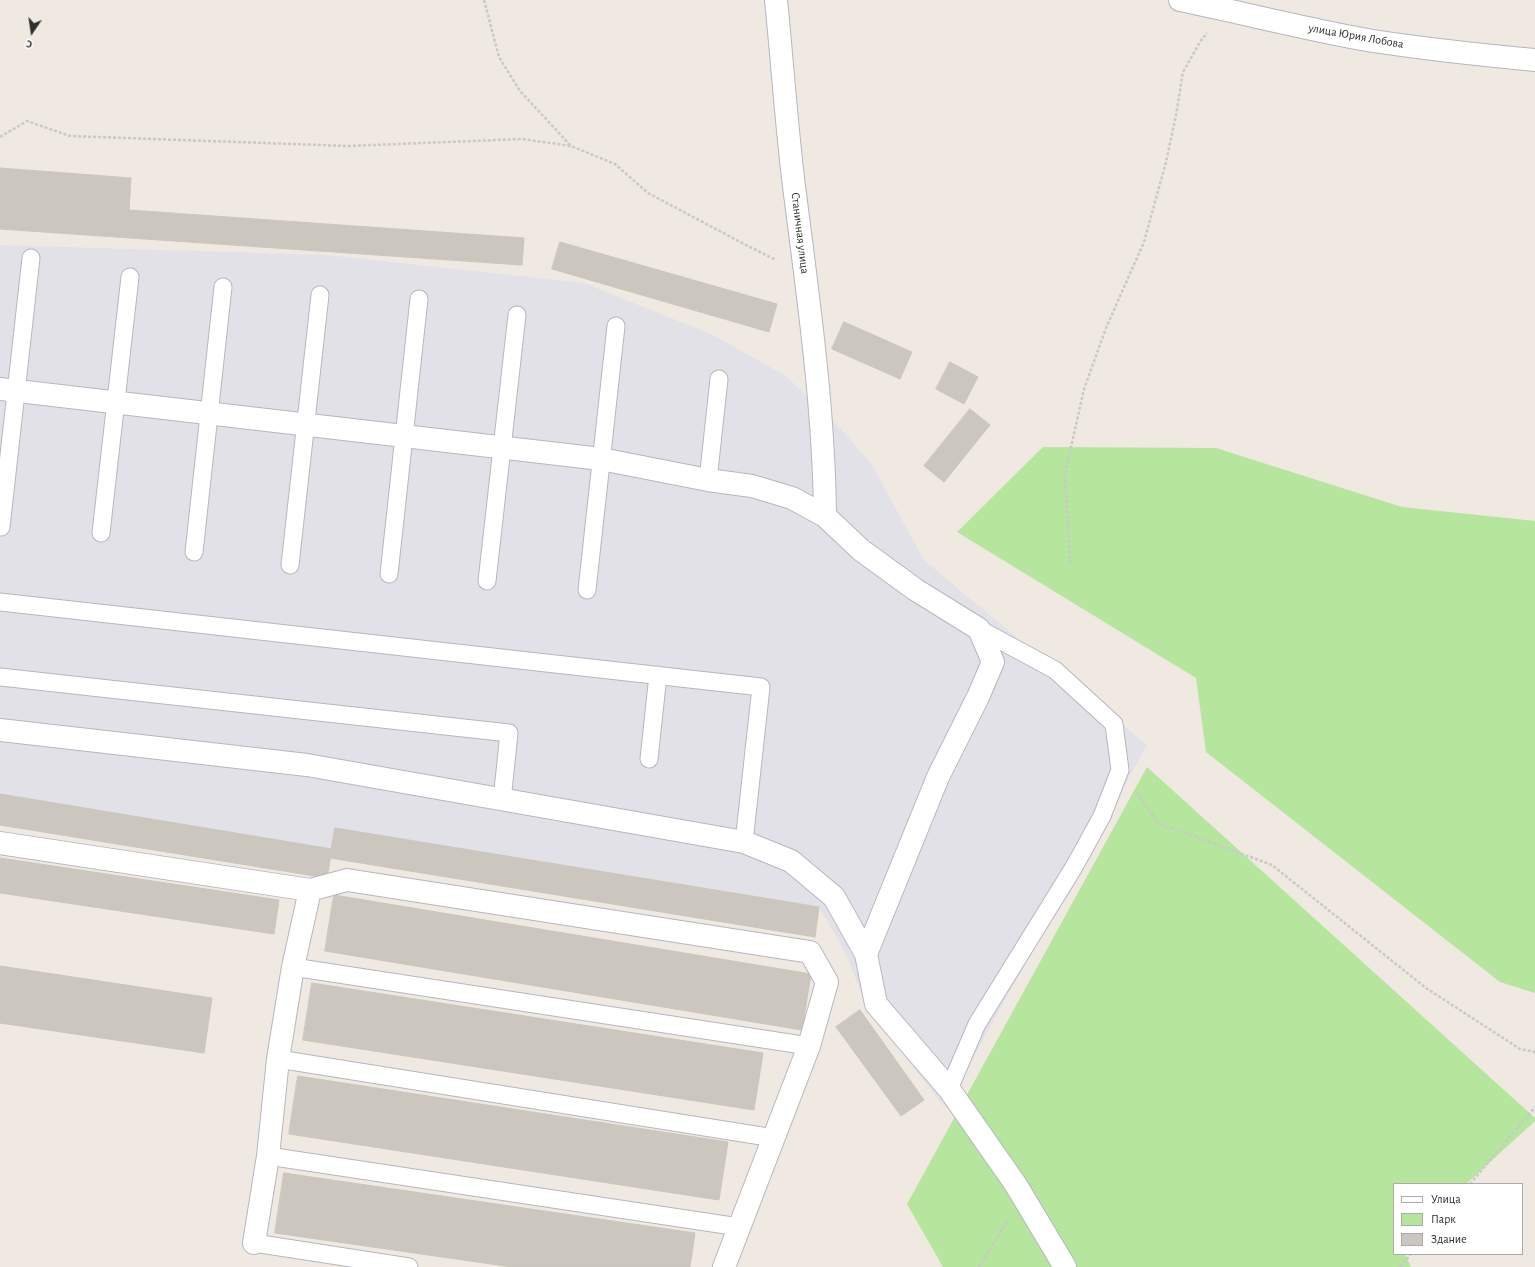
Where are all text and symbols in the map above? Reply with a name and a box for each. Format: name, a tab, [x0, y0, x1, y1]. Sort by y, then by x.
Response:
north arrow	[12, 12, 52, 52]
street label: улица Юрия Лобова	[1307, 21, 1405, 51]
text: С	[25, 38, 33, 50]
street label: Станичная улица	[788, 191, 812, 275]
legend	[1393, 1183, 1523, 1255]
text: Улица	[1431, 1193, 1461, 1205]
text: Парк	[1431, 1213, 1456, 1225]
text: Здание	[1431, 1233, 1467, 1245]

